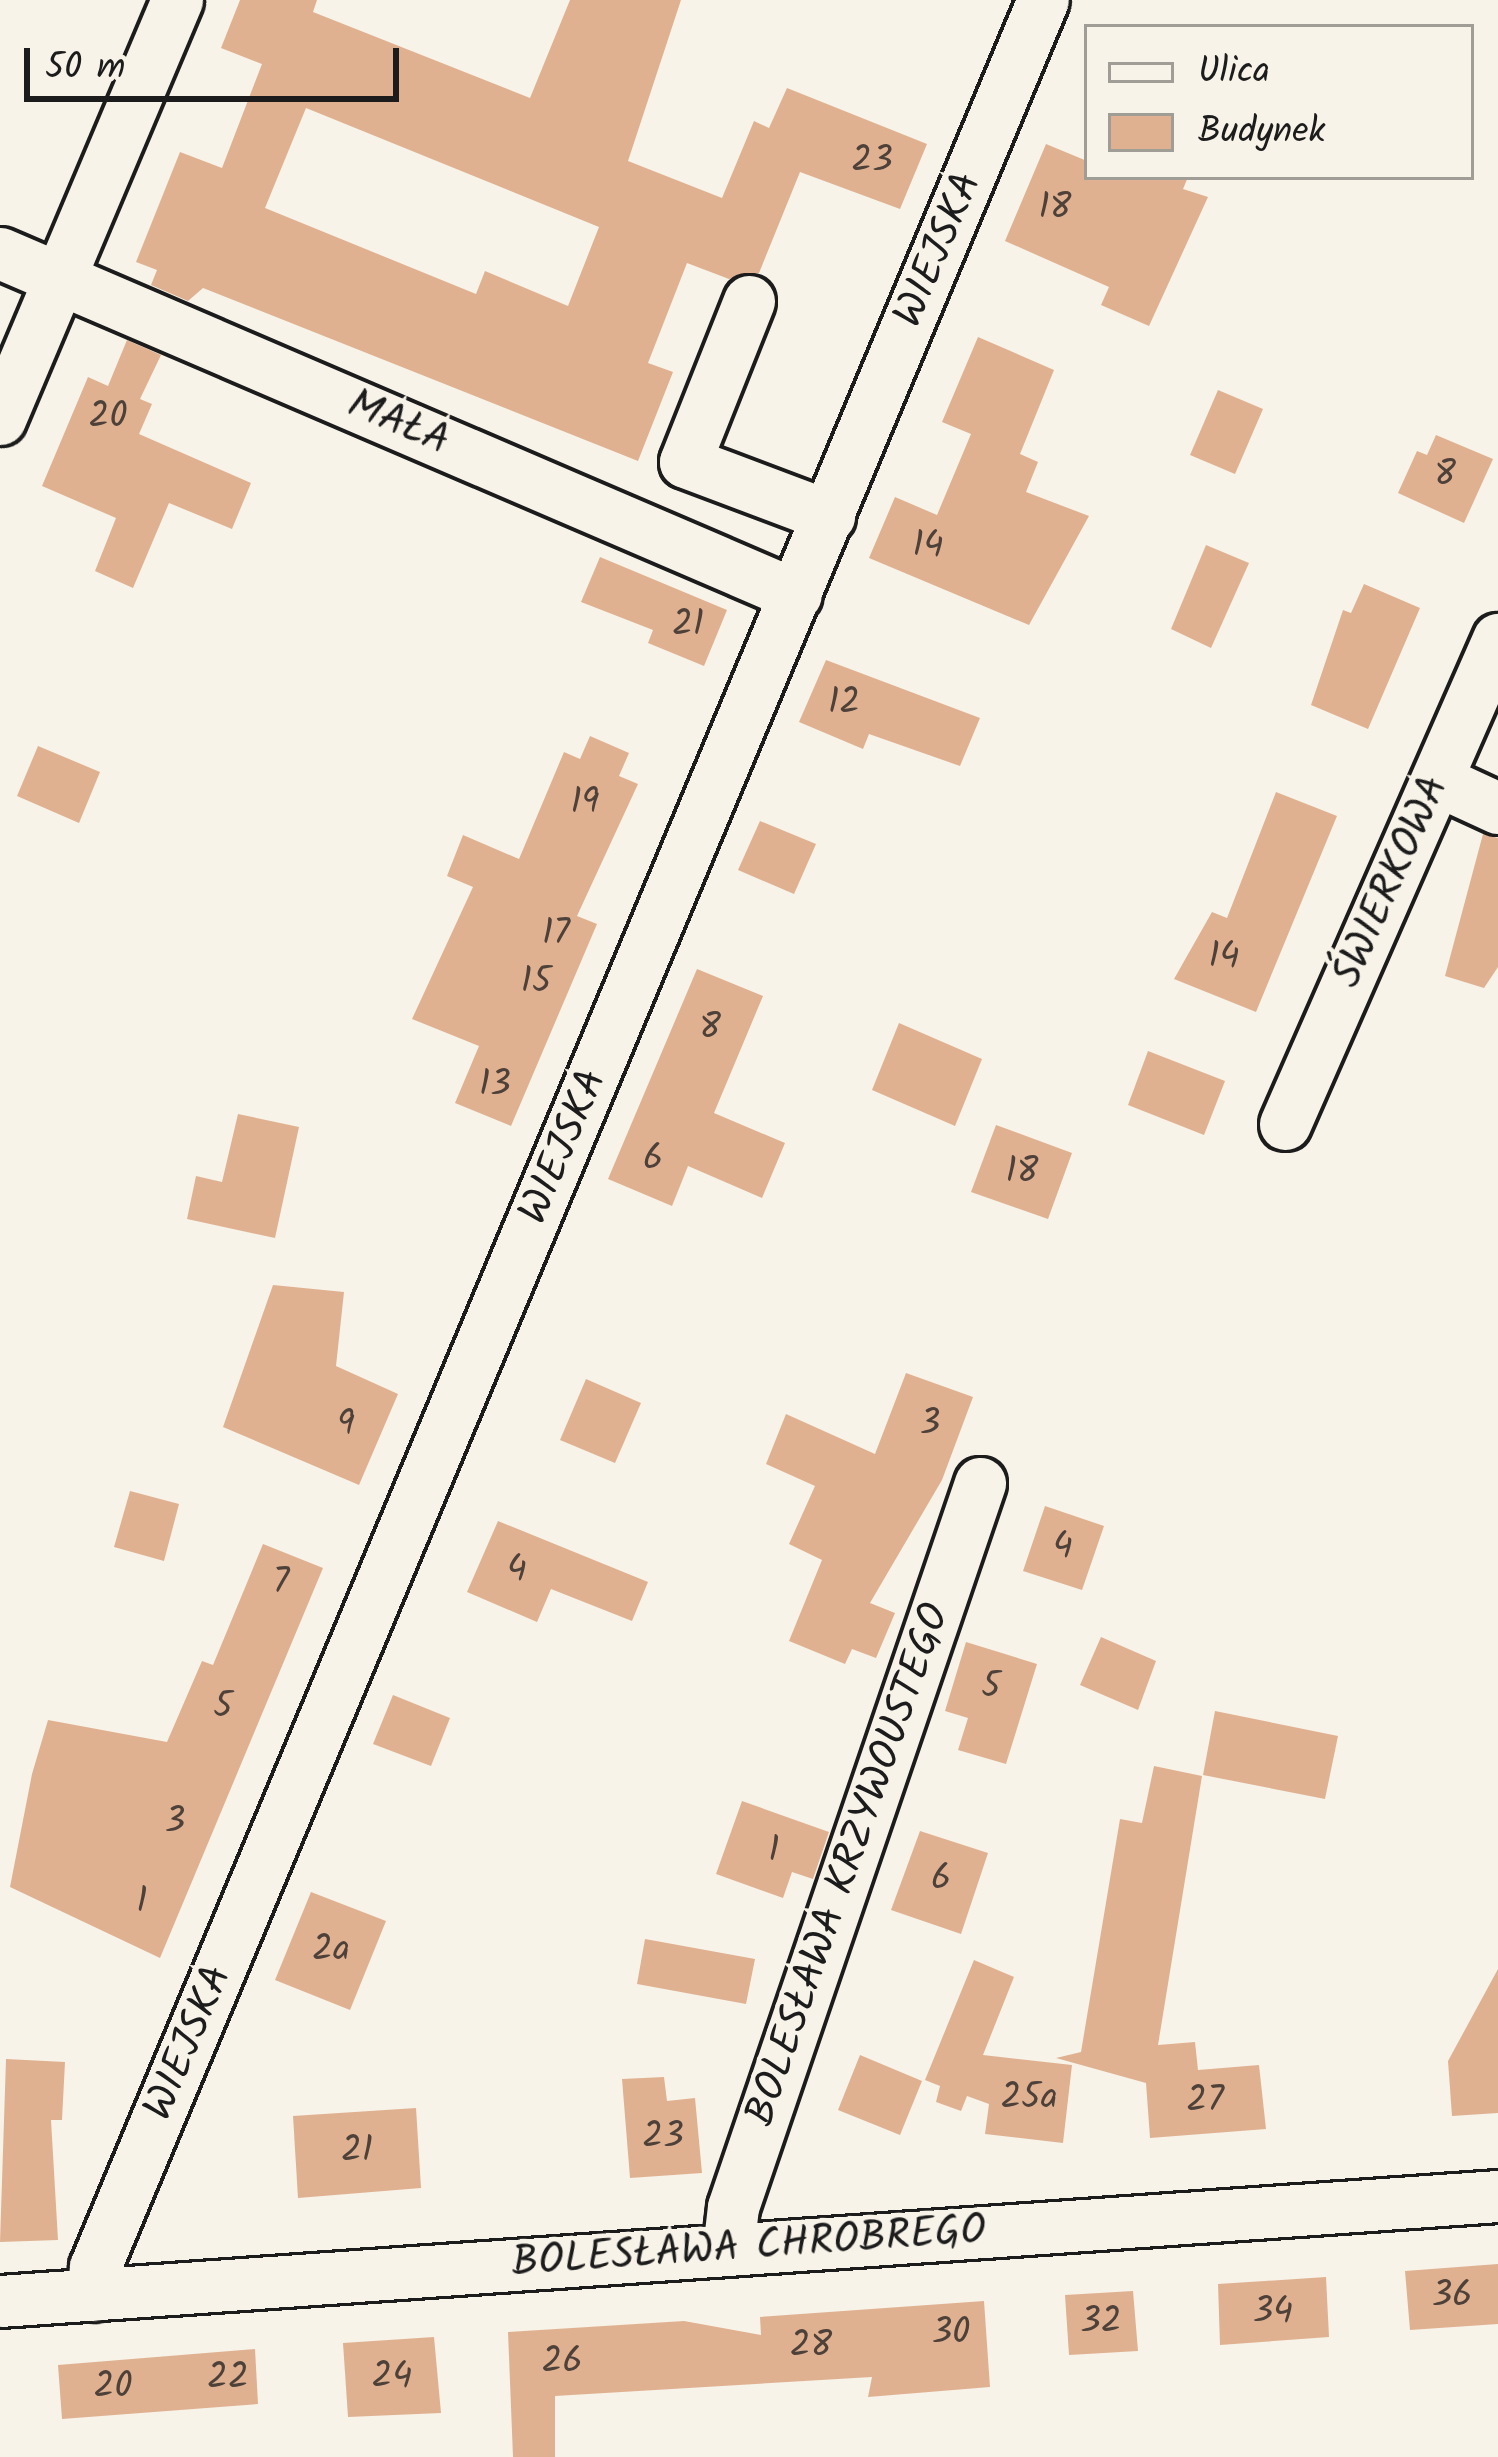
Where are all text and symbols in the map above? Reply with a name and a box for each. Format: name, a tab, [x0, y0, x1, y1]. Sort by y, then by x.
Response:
scale bar	[30, 24, 405, 98]
legend	[1084, 24, 1474, 180]
text: 50 m	[45, 40, 125, 97]
text: Ulica	[1198, 44, 1270, 101]
text: Budynek	[1198, 104, 1325, 161]
house number: 23	[851, 140, 893, 184]
street label: WIEJSKA	[884, 165, 994, 335]
house number: 18	[1039, 187, 1071, 231]
street label: MAŁA	[339, 380, 457, 468]
house number: 20	[89, 396, 127, 440]
house number: 8	[1434, 454, 1456, 498]
house number: 14	[912, 525, 944, 569]
house number: 21	[672, 604, 704, 648]
house number: 12	[828, 682, 860, 726]
street label: ŚWIERKOWA	[1323, 769, 1461, 995]
house number: 19	[571, 782, 599, 826]
house number: 17	[542, 913, 570, 957]
house number: 14	[1208, 936, 1240, 980]
house number: 15	[521, 961, 551, 1005]
house number: 8	[699, 1007, 721, 1051]
street label: WIEJSKA	[509, 1062, 619, 1232]
house number: 13	[479, 1064, 511, 1108]
house number: 6	[643, 1138, 663, 1182]
house number: 18	[1006, 1151, 1038, 1195]
house number: 3	[920, 1403, 940, 1447]
house number: 9	[337, 1404, 355, 1448]
house number: 4	[1053, 1526, 1073, 1570]
house number: 4	[507, 1549, 527, 1593]
house number: 7	[273, 1562, 289, 1606]
street label: BOLESŁAWA KRZYWOUSTEGO	[736, 1597, 962, 2133]
house number: 5	[981, 1666, 1001, 1710]
house number: 5	[213, 1686, 233, 1730]
house number: 3	[165, 1801, 185, 1845]
house number: 1	[768, 1830, 780, 1874]
house number: 6	[931, 1858, 951, 1902]
house number: 1	[136, 1881, 148, 1925]
house number: 2a	[312, 1929, 350, 1973]
street label: WIEJSKA	[134, 1958, 244, 2128]
house number: 25a	[1000, 2077, 1058, 2121]
house number: 27	[1186, 2080, 1224, 2124]
house number: 23	[642, 2116, 684, 2160]
house number: 21	[341, 2130, 373, 2174]
street label: BOLESŁAWA CHROBREGO	[510, 2206, 988, 2290]
house number: 36	[1432, 2275, 1472, 2319]
house number: 34	[1253, 2291, 1293, 2335]
house number: 32	[1080, 2301, 1122, 2345]
house number: 30	[932, 2312, 970, 2356]
house number: 28	[790, 2325, 832, 2369]
house number: 26	[542, 2341, 582, 2385]
house number: 24	[372, 2356, 412, 2400]
house number: 22	[207, 2357, 249, 2401]
house number: 20	[94, 2366, 132, 2410]

